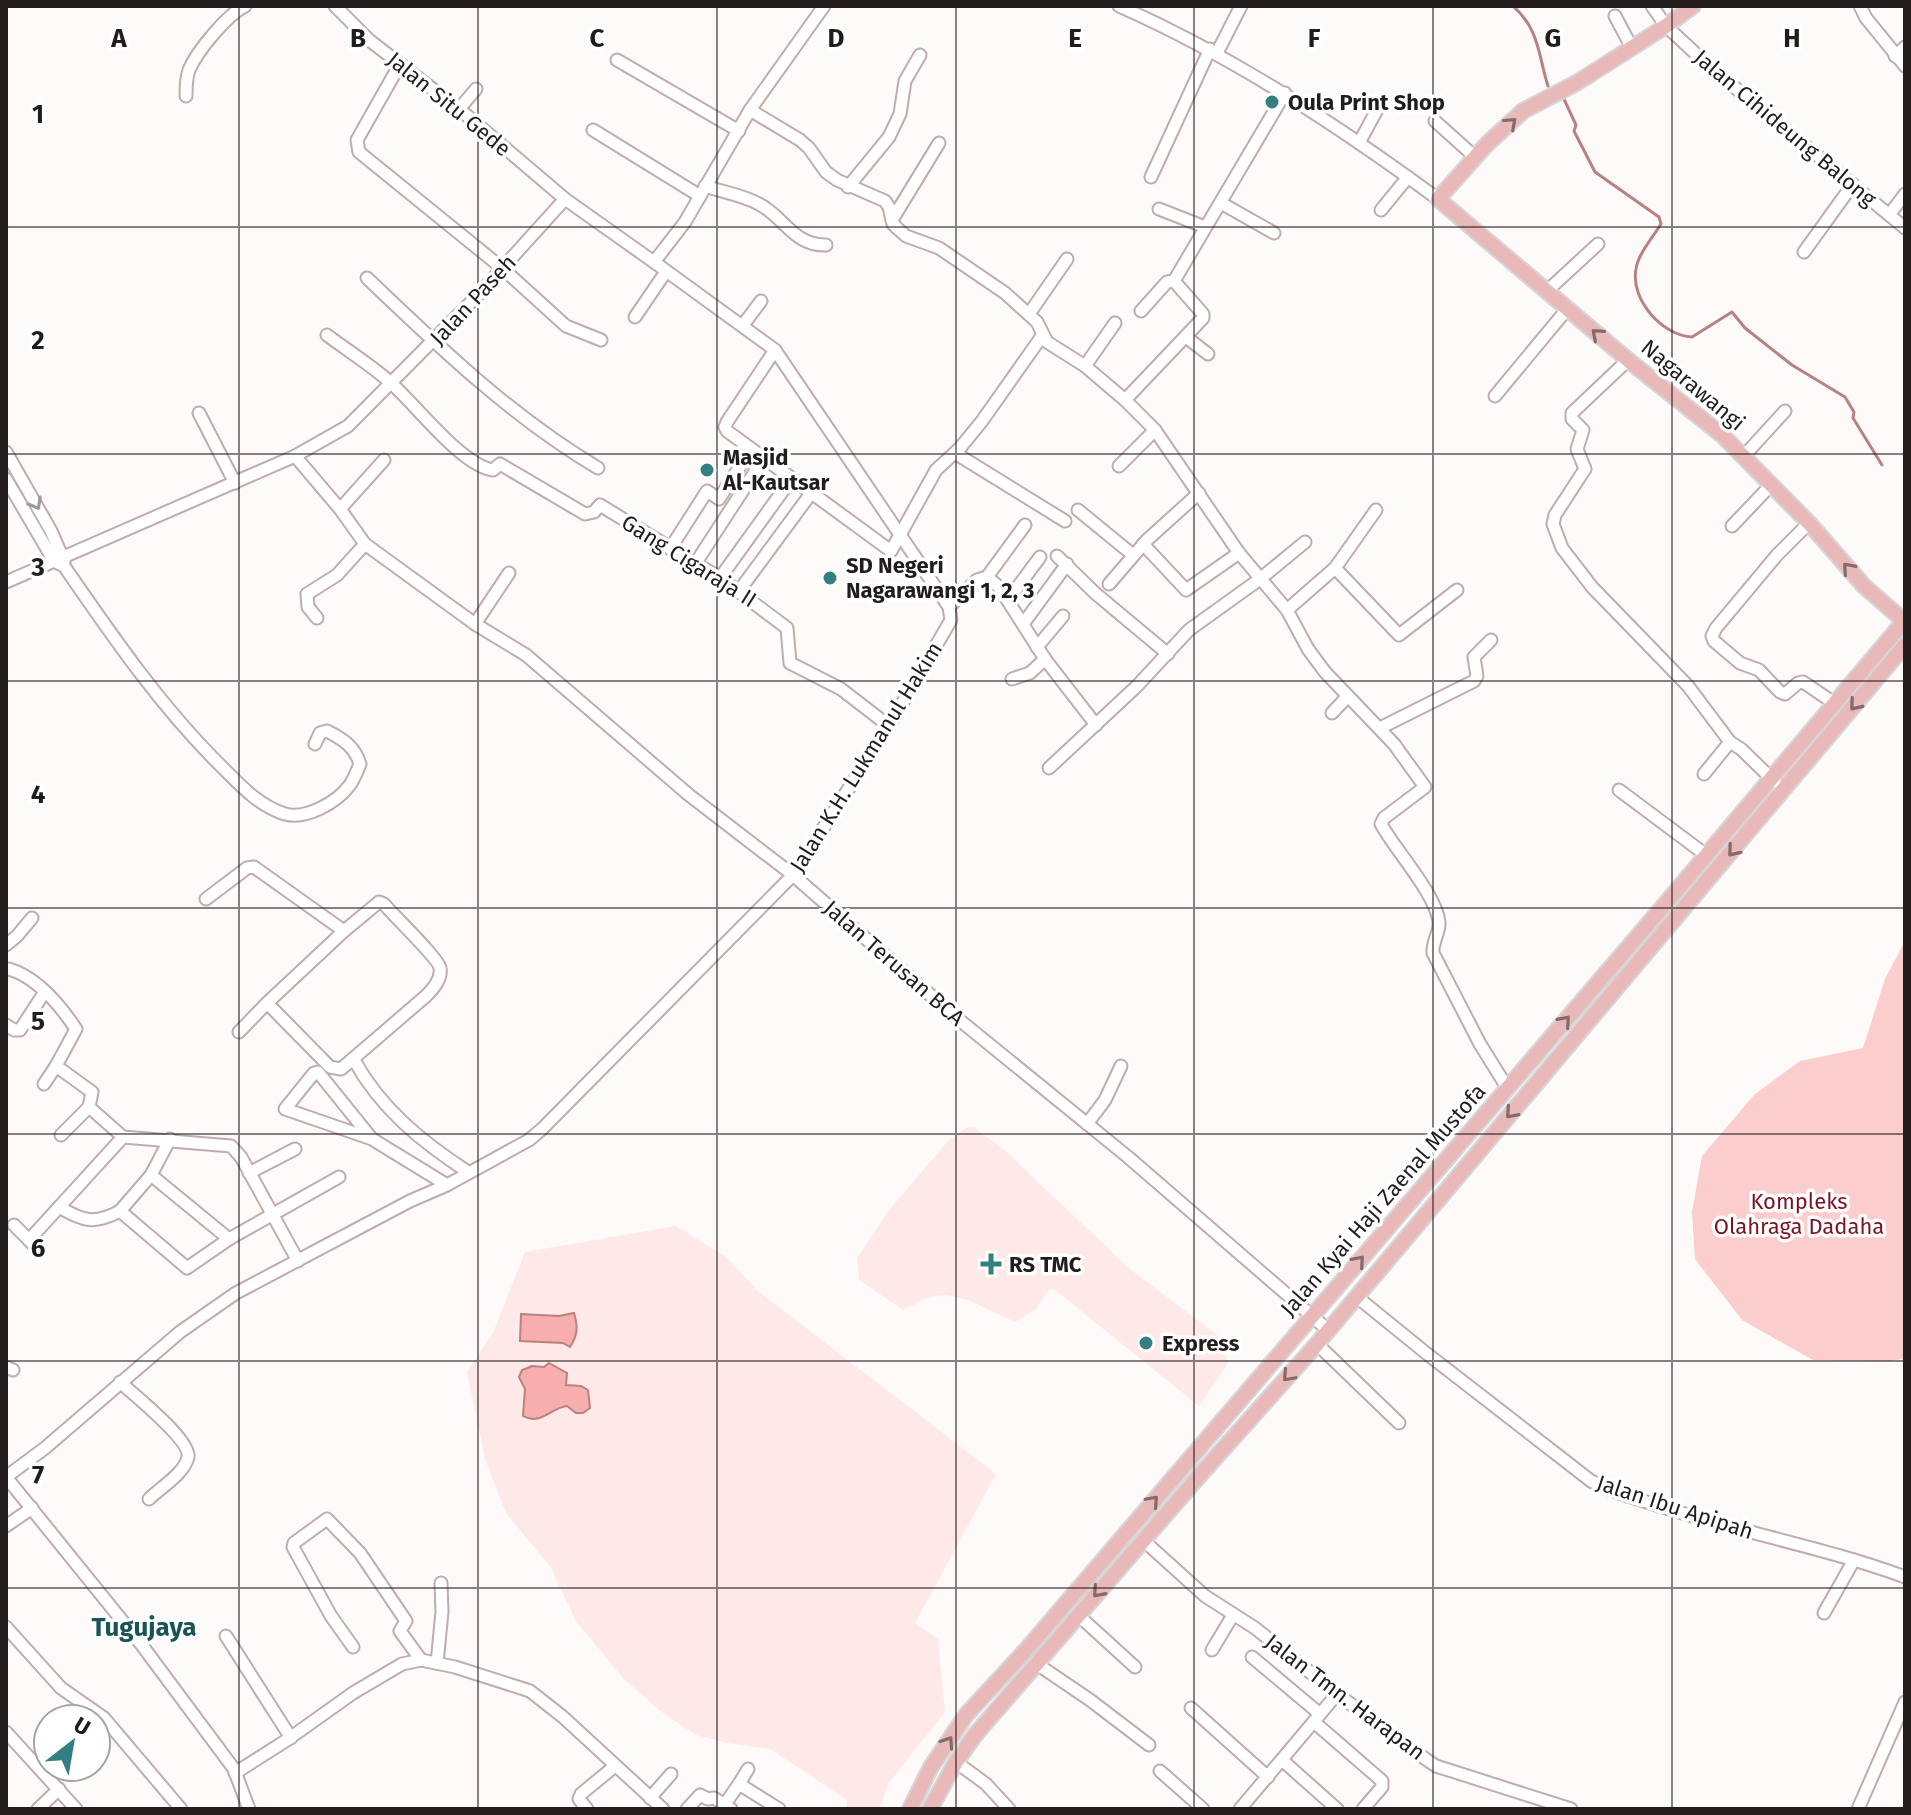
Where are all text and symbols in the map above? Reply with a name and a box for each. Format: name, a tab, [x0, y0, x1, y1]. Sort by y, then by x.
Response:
text: A	[110, 23, 127, 54]
text: B	[350, 23, 366, 54]
text: C	[590, 23, 605, 54]
text: D	[828, 23, 845, 54]
text: E	[1068, 23, 1082, 54]
text: F	[1308, 23, 1321, 54]
text: G	[1545, 23, 1561, 54]
text: H	[1783, 23, 1801, 54]
street label: Jalan Cihideung Balong	[1688, 44, 1882, 213]
street label: Jalan Situ Gede	[382, 46, 516, 162]
place label: Oula Print Shop	[1288, 89, 1445, 116]
marker: Oula Print Shop	[1263, 93, 1281, 111]
text: 1	[32, 99, 44, 130]
one-way arrow	[1501, 118, 1516, 132]
street label: Jalan Paseh	[424, 249, 522, 351]
text: 2	[31, 325, 45, 356]
one-way arrow	[1592, 329, 1607, 343]
street label: Nagarawangi	[1636, 334, 1750, 436]
place label: Masjid Al-Kautsar	[722, 444, 830, 496]
marker: Masjid Al-Kautsar	[698, 461, 716, 479]
one-way arrow	[26, 495, 42, 510]
street label: Gang Cigaraja II	[617, 509, 761, 613]
text: 3	[30, 552, 45, 583]
place label: SD Negeri Nagarawangi 1, 2, 3	[846, 552, 1035, 604]
one-way arrow	[1843, 562, 1858, 577]
marker: SD Negeri Nagarawangi 1, 2, 3	[821, 569, 839, 587]
street label: Jalan K.H. Lukmanul Hakim	[784, 637, 948, 877]
one-way arrow	[1850, 696, 1865, 711]
text: 4	[31, 779, 46, 810]
one-way arrow	[1728, 842, 1743, 857]
street label: Jalan Terusan BCA	[818, 894, 970, 1032]
text: 5	[31, 1006, 45, 1037]
one-way arrow	[1555, 1016, 1569, 1031]
street label: Jalan Kyai Haji Zaenal Mustofa	[1275, 1078, 1491, 1322]
one-way arrow	[1506, 1104, 1520, 1119]
park label: Kompleks Olahraga Dadaha	[1714, 1188, 1884, 1240]
text: 6	[31, 1233, 46, 1264]
place label: RS TMC	[1009, 1251, 1082, 1278]
marker: RS TMC	[980, 1253, 1002, 1275]
one-way arrow	[1349, 1256, 1364, 1271]
place label: Express	[1162, 1330, 1240, 1357]
marker: Express	[1137, 1334, 1155, 1352]
one-way arrow	[1283, 1367, 1298, 1381]
text: 7	[32, 1460, 44, 1491]
street label: Jalan Ibu Apipah	[1593, 1469, 1757, 1545]
one-way arrow	[1143, 1496, 1158, 1510]
one-way arrow	[1093, 1583, 1108, 1598]
district label: Tugujaya	[91, 1612, 197, 1643]
street label: Jalan Tmn. Harapan	[1260, 1628, 1430, 1766]
north arrow	[32, 1703, 112, 1783]
text: U	[69, 1711, 95, 1742]
one-way arrow	[939, 1736, 954, 1750]

